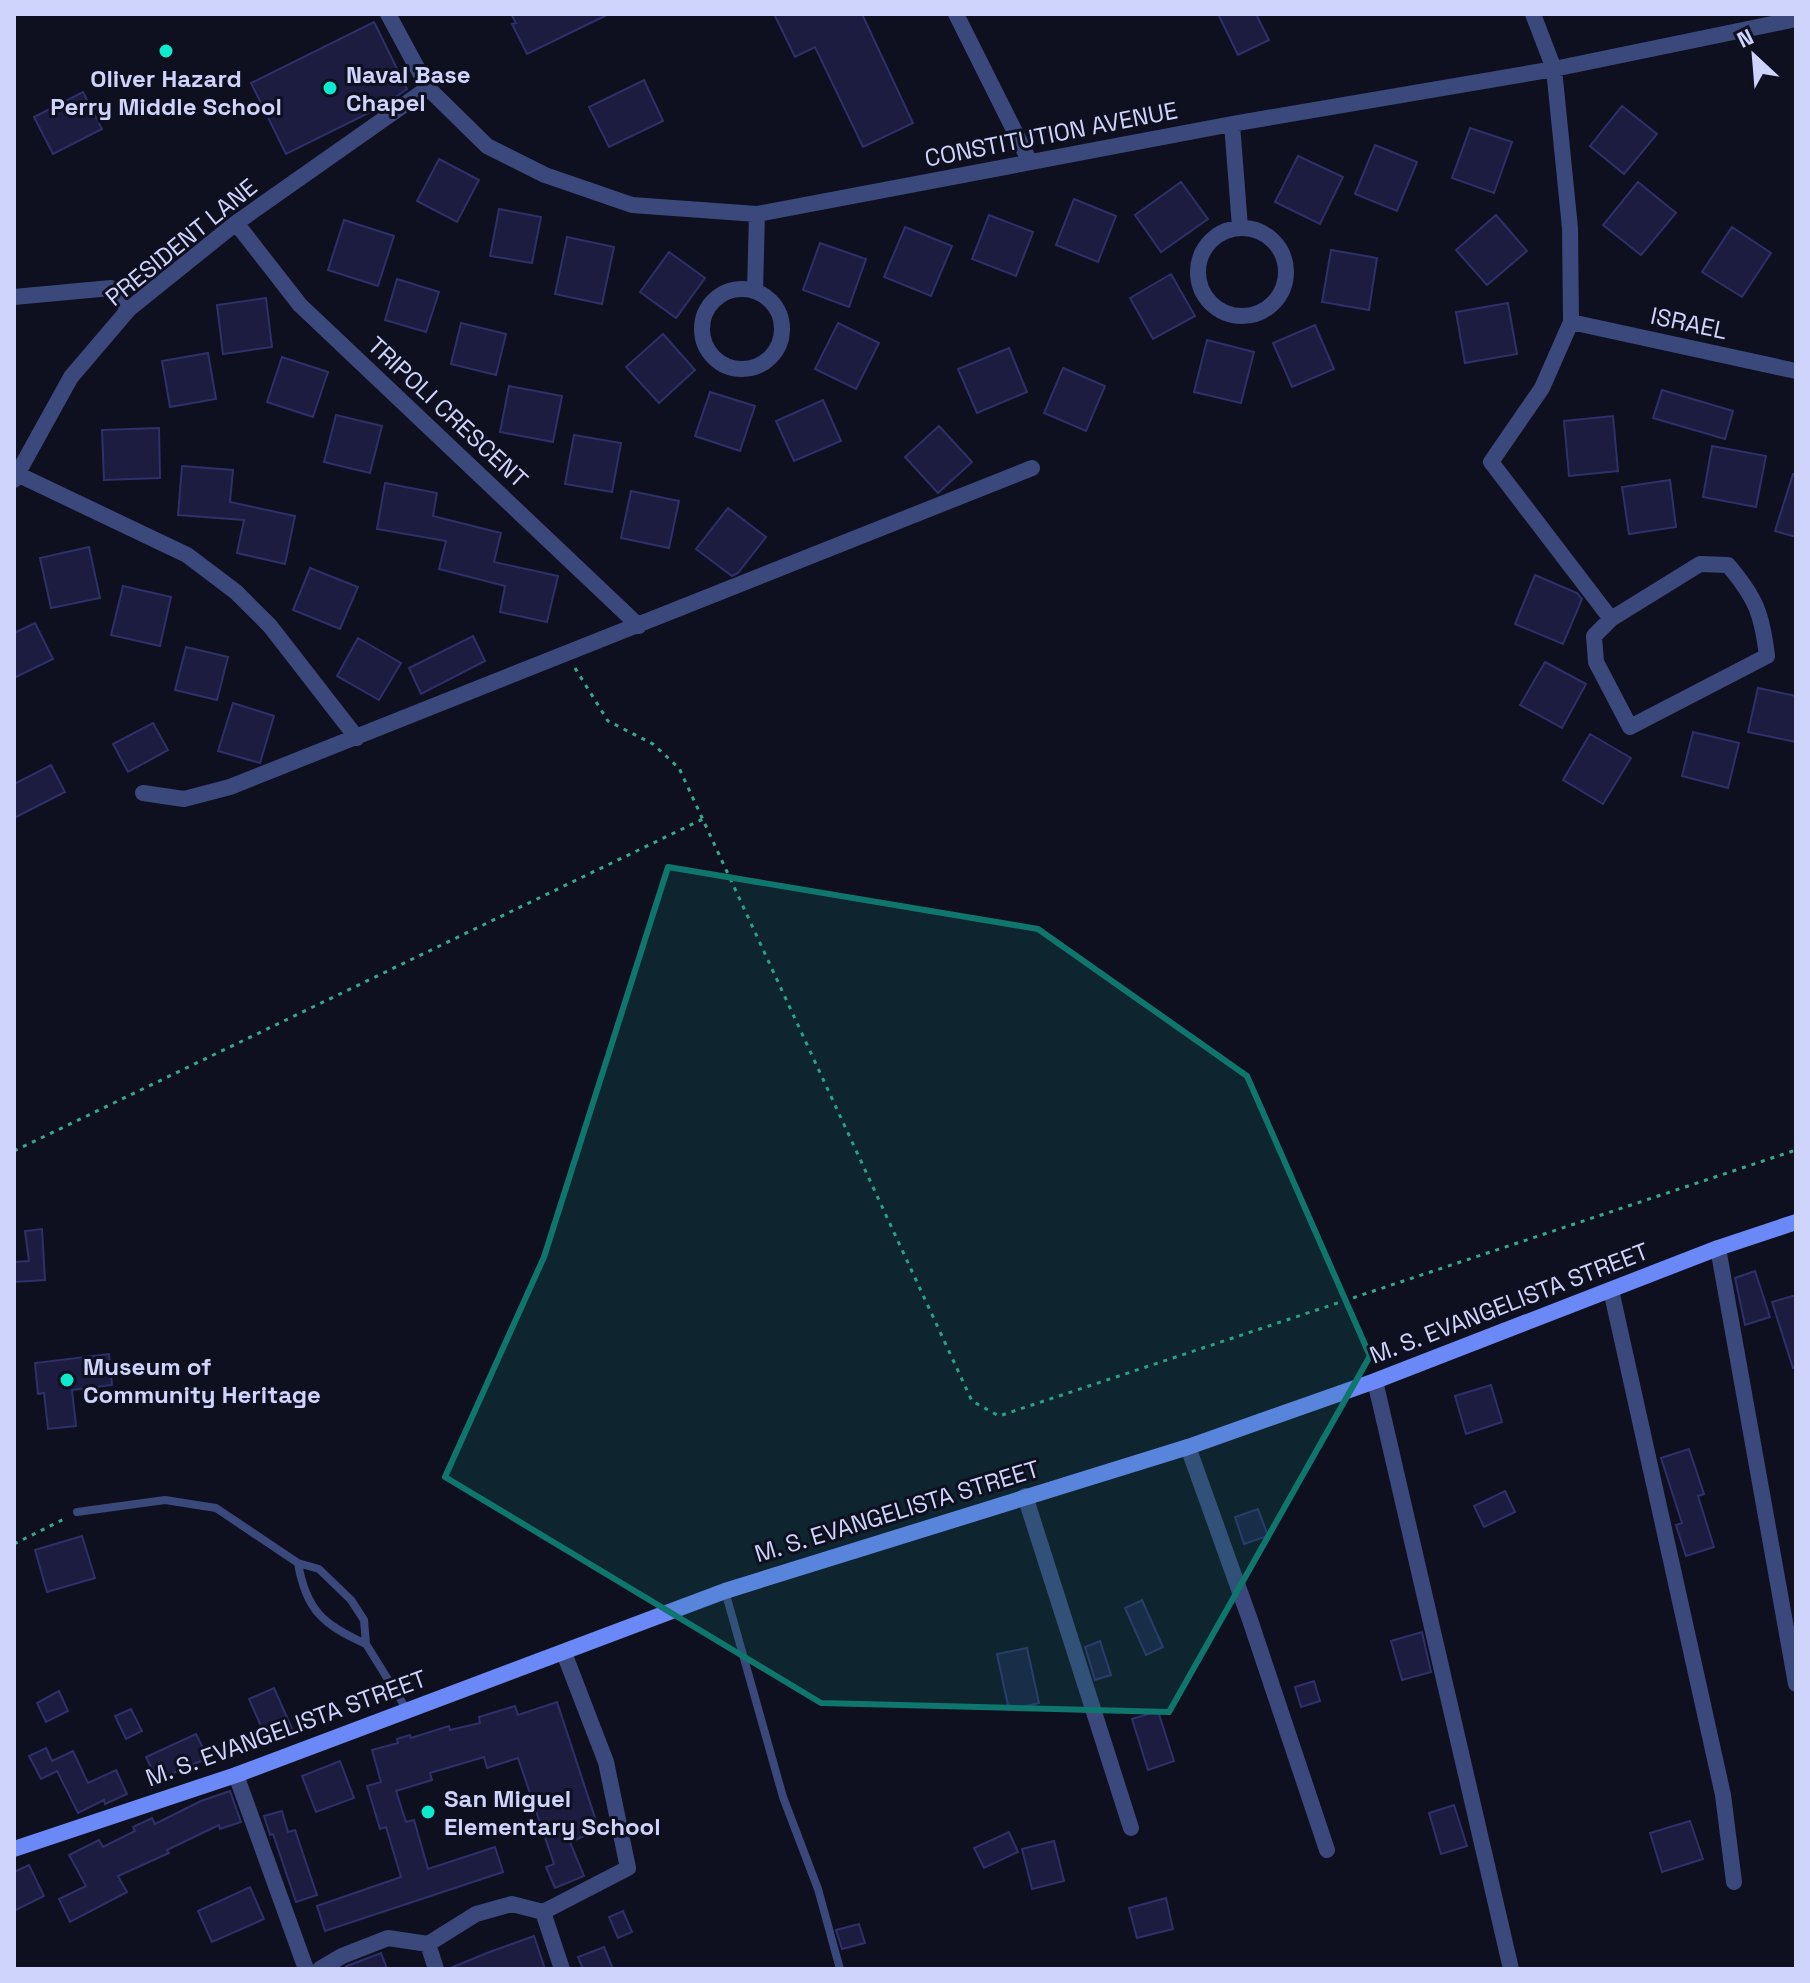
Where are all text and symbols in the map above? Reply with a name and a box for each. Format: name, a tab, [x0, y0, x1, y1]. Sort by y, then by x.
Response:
north arrow	[1714, 16, 1794, 96]
text: N	[1732, 22, 1758, 54]
marker: Oliver Hazard Perry Middle School	[157, 42, 175, 60]
place label: Naval Base Chapel	[346, 59, 471, 118]
place label: Oliver Hazard Perry Middle School	[50, 63, 282, 122]
marker: Naval Base Chapel	[321, 79, 339, 97]
street label: CONSTITUTION AVENUE	[922, 94, 1180, 174]
street label: PRESIDENT LANE	[99, 171, 263, 313]
street label: ISRAEL	[1648, 300, 1730, 346]
street label: TRIPOLI CRESCENT	[361, 330, 535, 494]
street label: M. S. EVANGELISTA STREET	[1365, 1235, 1653, 1371]
place label: Museum of Community Heritage	[83, 1351, 321, 1410]
marker: Museum of Community Heritage	[58, 1371, 76, 1389]
street label: M. S. EVANGELISTA STREET	[751, 1453, 1043, 1569]
street label: M. S. EVANGELISTA STREET	[141, 1663, 431, 1793]
place label: San Miguel Elementary School	[444, 1783, 661, 1842]
marker: San Miguel Elementary School	[419, 1803, 437, 1821]

